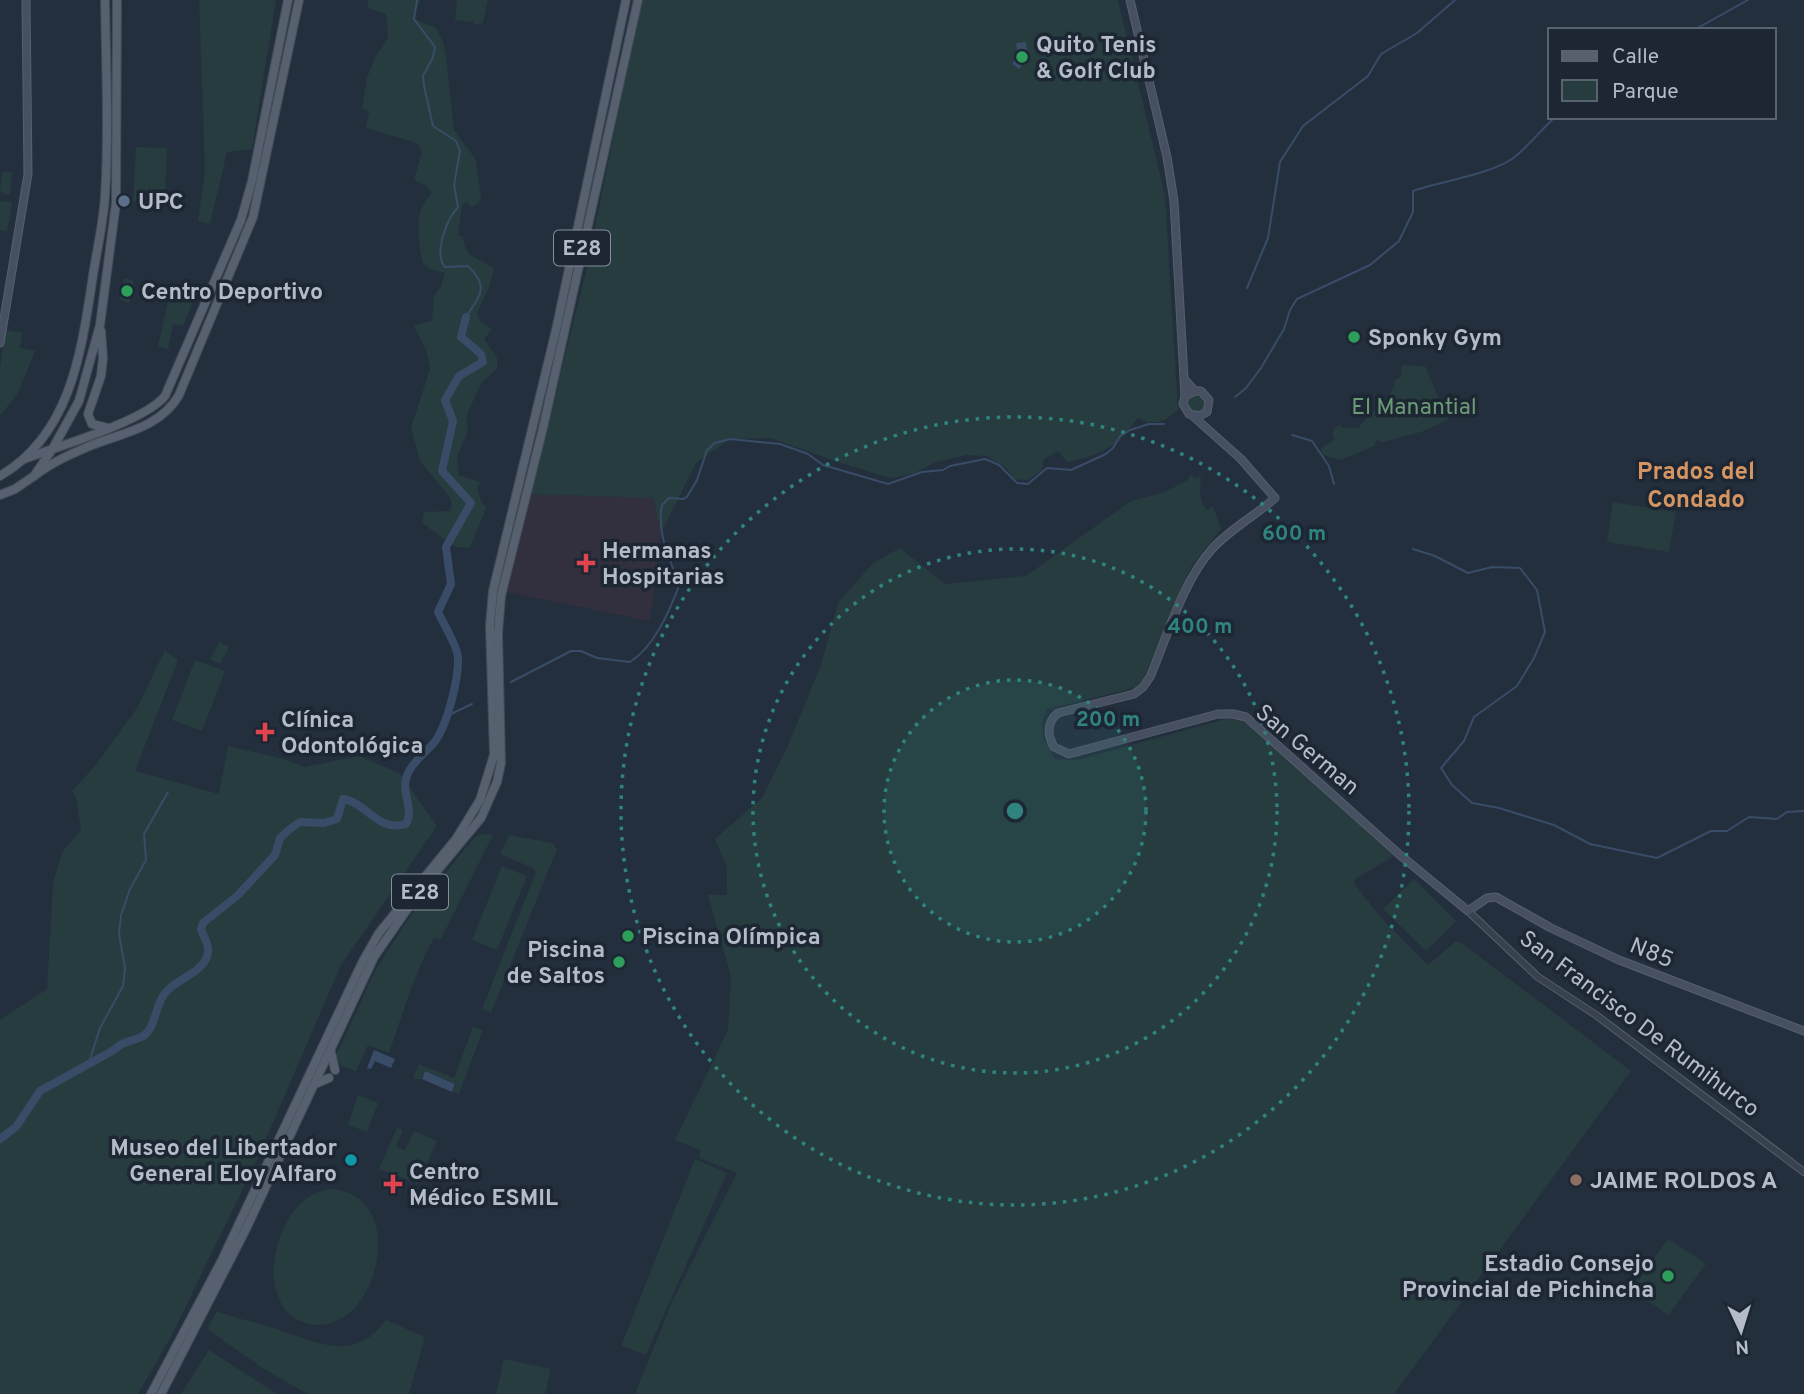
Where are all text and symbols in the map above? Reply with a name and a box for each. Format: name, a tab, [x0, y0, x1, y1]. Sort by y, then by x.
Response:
legend	[1548, 28, 1776, 119]
place label: Quito Tenis & Golf Club	[1036, 32, 1157, 87]
text: Calle	[1612, 44, 1659, 71]
marker: Quito Tenis & Golf Club	[1014, 49, 1030, 65]
text: Parque	[1612, 79, 1679, 106]
place label: UPC	[138, 189, 184, 218]
marker: UPC	[116, 193, 132, 209]
road number: E28	[554, 230, 610, 266]
place label: Centro Deportivo	[141, 279, 323, 308]
marker: Centro Deportivo	[119, 283, 135, 299]
place label: Sponky Gym	[1368, 325, 1502, 354]
marker: Sponky Gym	[1346, 329, 1362, 345]
park label: El Manantial	[1351, 394, 1477, 423]
district label: Prados del Condado	[1637, 458, 1755, 516]
text: 600 m	[1262, 521, 1326, 548]
place label: Hermanas Hospitarias	[602, 538, 725, 593]
marker: Hermanas Hospitarias	[576, 553, 596, 573]
text: 400 m	[1168, 614, 1232, 641]
street label: San German	[1249, 699, 1364, 803]
place label: Clínica Odontológica	[281, 707, 423, 762]
text: 200 m	[1076, 707, 1140, 734]
marker: Clínica Odontológica	[255, 722, 275, 742]
centre of rings	[1003, 799, 1027, 823]
road number: E28	[392, 874, 448, 910]
place label: Piscina Olímpica	[642, 924, 821, 953]
street label: San Francisco De Rumihurco	[1513, 925, 1764, 1125]
marker: Piscina Olímpica	[620, 928, 636, 944]
street label: N85	[1625, 933, 1677, 976]
place label: Piscina de Saltos	[507, 937, 605, 992]
marker: Piscina de Saltos	[611, 954, 627, 970]
place label: Museo del Libertador General Eloy Alfaro	[110, 1135, 337, 1190]
marker: Museo del Libertador General Eloy Alfaro	[343, 1152, 359, 1168]
place label: Centro Médico ESMIL	[409, 1159, 558, 1214]
place label: JAIME ROLDOS A	[1590, 1168, 1778, 1197]
marker: JAIME ROLDOS A	[1568, 1172, 1584, 1188]
marker: Centro Médico ESMIL	[383, 1174, 403, 1194]
place label: Estadio Consejo Provincial de Pichincha	[1402, 1251, 1654, 1306]
marker: Estadio Consejo Provincial de Pichincha	[1660, 1268, 1676, 1284]
north arrow	[1706, 1296, 1776, 1366]
text: N	[1734, 1334, 1750, 1358]

